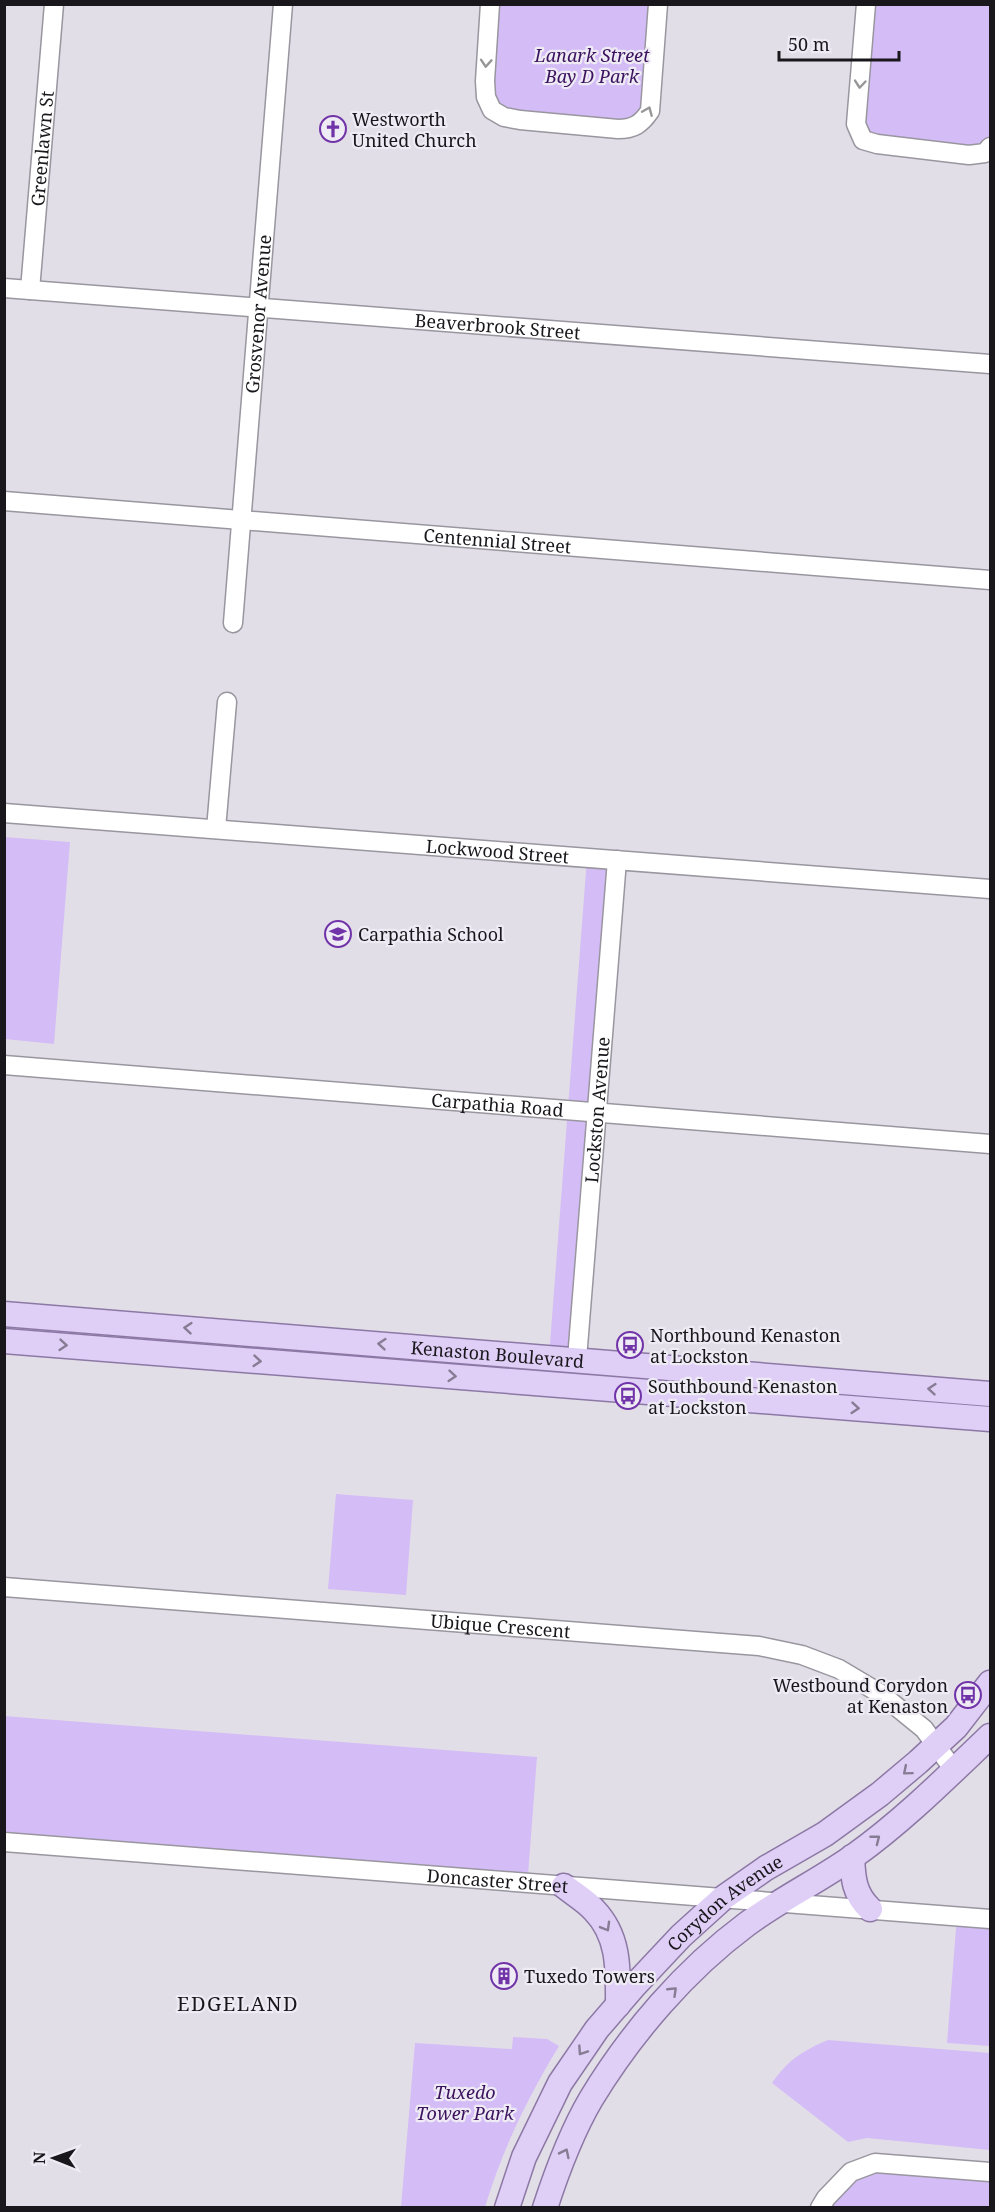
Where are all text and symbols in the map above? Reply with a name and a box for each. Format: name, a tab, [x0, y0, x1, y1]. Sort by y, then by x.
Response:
scale bar	[779, 24, 899, 62]
text: 50 m	[788, 32, 830, 56]
park label: Lanark Street Bay D Park	[533, 43, 650, 88]
one-way arrow	[480, 58, 493, 67]
one-way arrow	[854, 79, 867, 88]
street label: Greenlawn St	[25, 90, 59, 207]
one-way arrow	[641, 106, 653, 117]
place label: Westworth United Church	[352, 107, 477, 152]
church icon: Westworth United Church	[318, 114, 348, 144]
street label: Grosvenor Avenue	[240, 234, 276, 394]
street label: Beaverbrook Street	[414, 308, 581, 344]
street label: Centennial Street	[423, 523, 572, 558]
street label: Lockwood Street	[425, 834, 570, 869]
school or university icon: Carpathia School	[323, 919, 353, 949]
place label: Carpathia School	[358, 922, 504, 946]
street label: Lockston Avenue	[579, 1036, 615, 1184]
street label: Carpathia Road	[430, 1087, 565, 1122]
one-way arrow	[183, 1322, 192, 1335]
place label: Northbound Kenaston at Lockston	[650, 1323, 841, 1368]
bus stop icon: Northbound Kenaston at Lockston	[615, 1330, 645, 1360]
street label: Kenaston Boulevard	[410, 1335, 585, 1373]
one-way arrow	[58, 1338, 67, 1351]
one-way arrow	[378, 1338, 387, 1351]
one-way arrow	[253, 1354, 262, 1367]
one-way arrow	[447, 1369, 456, 1382]
place label: Southbound Kenaston at Lockston	[648, 1374, 838, 1419]
bus stop icon: Southbound Kenaston at Lockston	[613, 1381, 643, 1411]
one-way arrow	[928, 1383, 937, 1396]
one-way arrow	[851, 1401, 860, 1414]
street label: Ubique Crescent	[430, 1608, 571, 1643]
place label: Westbound Corydon at Kenaston	[773, 1673, 948, 1718]
bus stop icon: Westbound Corydon at Kenaston	[953, 1680, 983, 1710]
one-way arrow	[903, 1764, 914, 1775]
one-way arrow	[870, 1835, 881, 1846]
street label: Corydon Avenue	[661, 1849, 787, 1956]
street label: Doncaster Street	[426, 1863, 569, 1898]
one-way arrow	[598, 1921, 610, 1931]
building icon: Tuxedo Towers	[489, 1961, 519, 1991]
place label: Tuxedo Towers	[524, 1964, 655, 1988]
one-way arrow	[665, 1988, 676, 1999]
district label: EDGELAND	[177, 1990, 299, 2017]
one-way arrow	[578, 2044, 589, 2055]
park label: Tuxedo Tower Park	[416, 2080, 515, 2125]
north arrow	[24, 2128, 84, 2188]
one-way arrow	[558, 2148, 570, 2159]
text: N	[28, 2151, 50, 2164]

